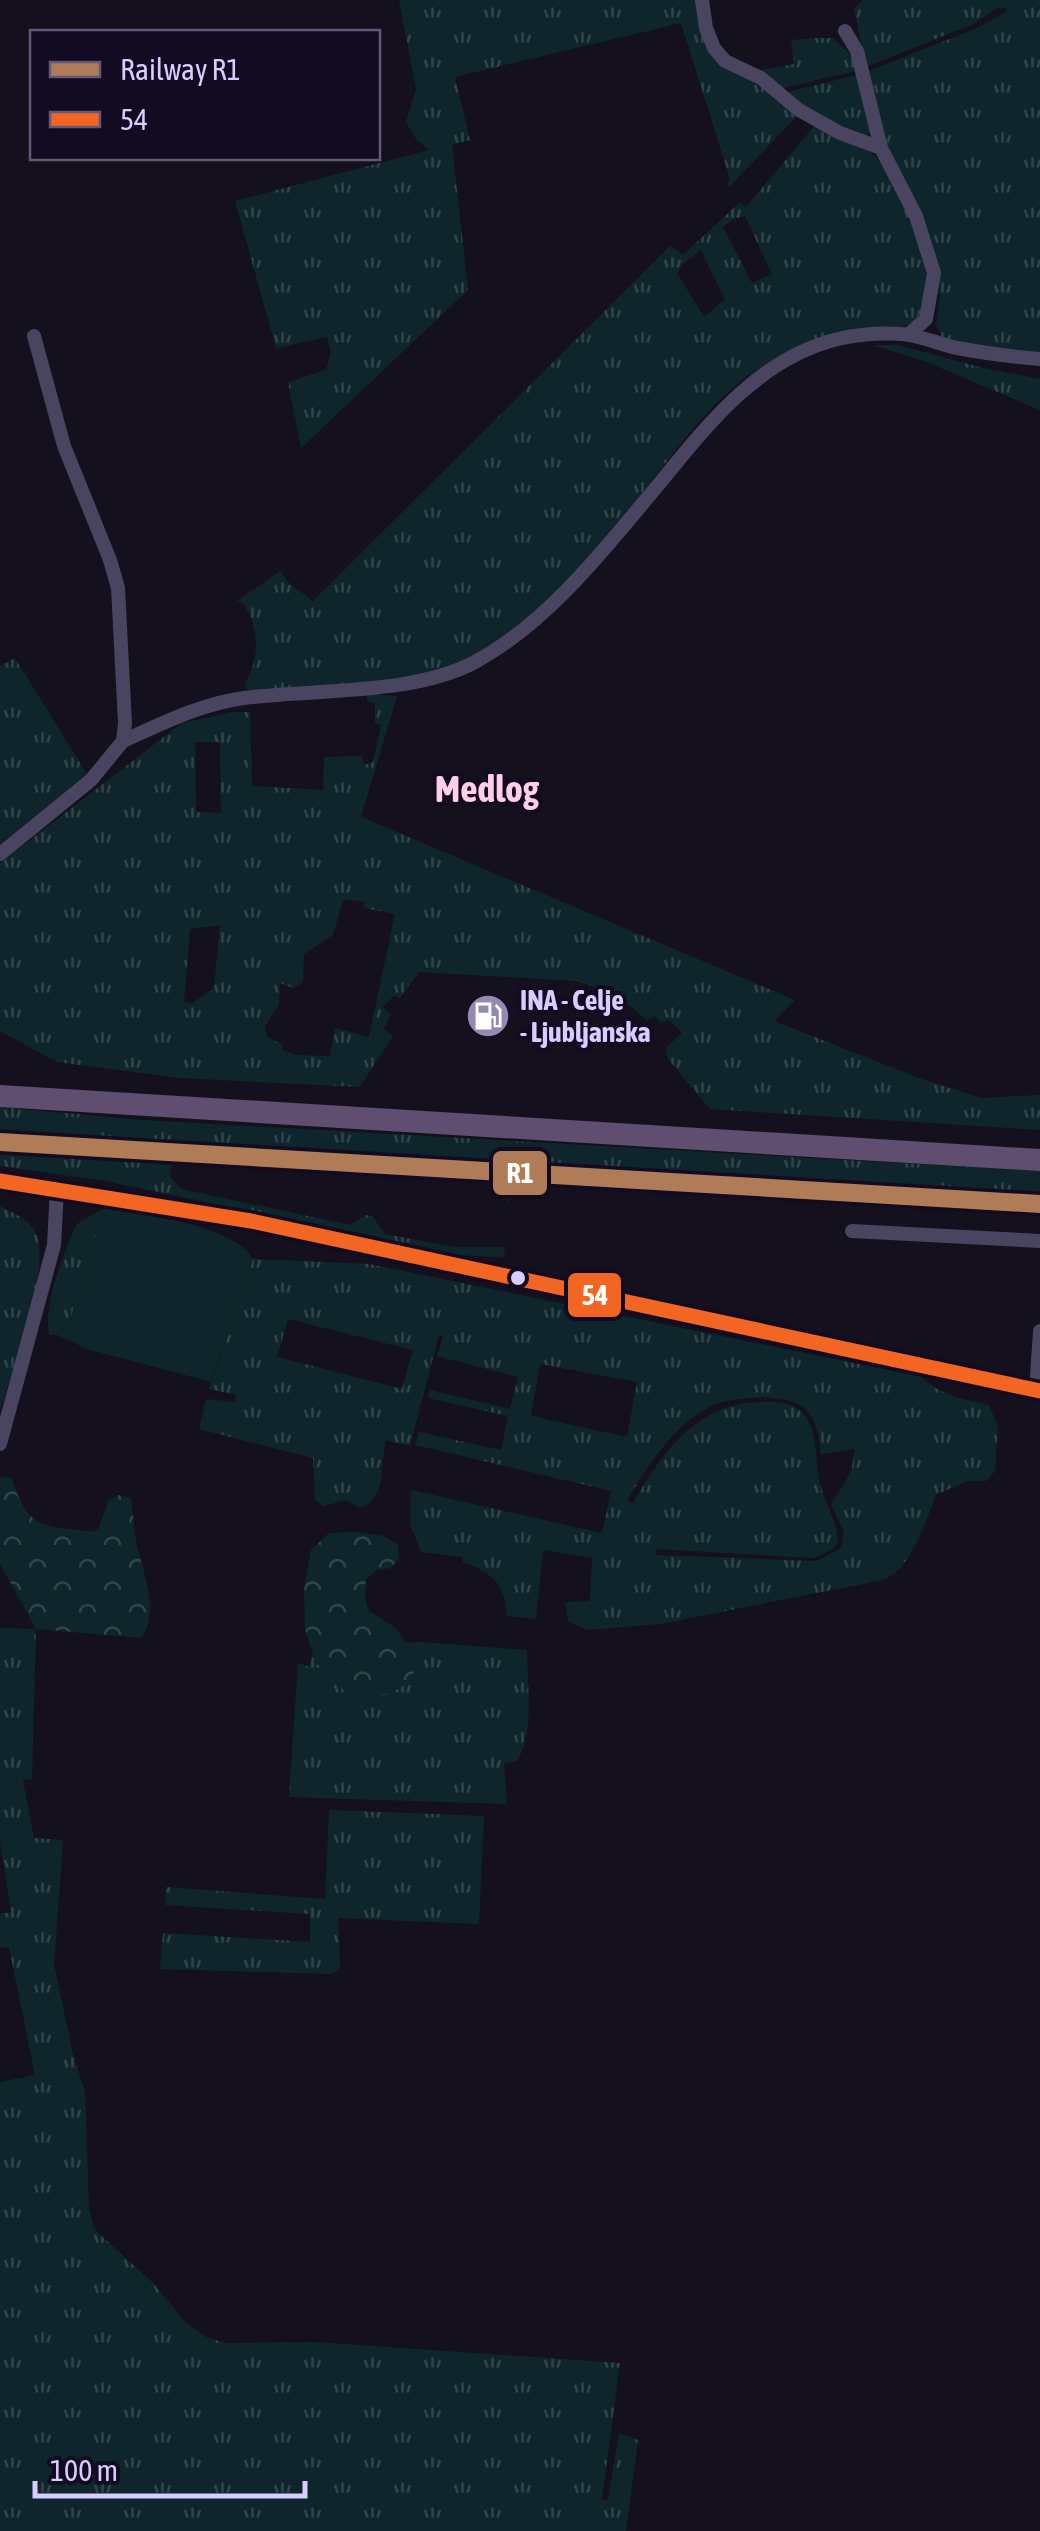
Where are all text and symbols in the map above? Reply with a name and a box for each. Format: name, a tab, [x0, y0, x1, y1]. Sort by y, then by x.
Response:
legend	[30, 30, 380, 160]
text: Railway R1	[120, 52, 241, 86]
text: 54	[120, 102, 148, 136]
district label: Medlog	[435, 767, 540, 810]
place label: INA - Celje - Ljubljanska	[520, 984, 651, 1048]
fuel station icon: INA - Celje - Ljubljanska	[465, 993, 511, 1039]
line badge: R1	[491, 1149, 549, 1197]
text: R1	[506, 1157, 534, 1189]
unlabelled marker	[508, 1268, 528, 1288]
line badge: 54	[566, 1271, 623, 1319]
text: 54	[582, 1279, 608, 1311]
scale bar	[35, 2436, 305, 2498]
text: 100 m	[50, 2453, 118, 2487]

